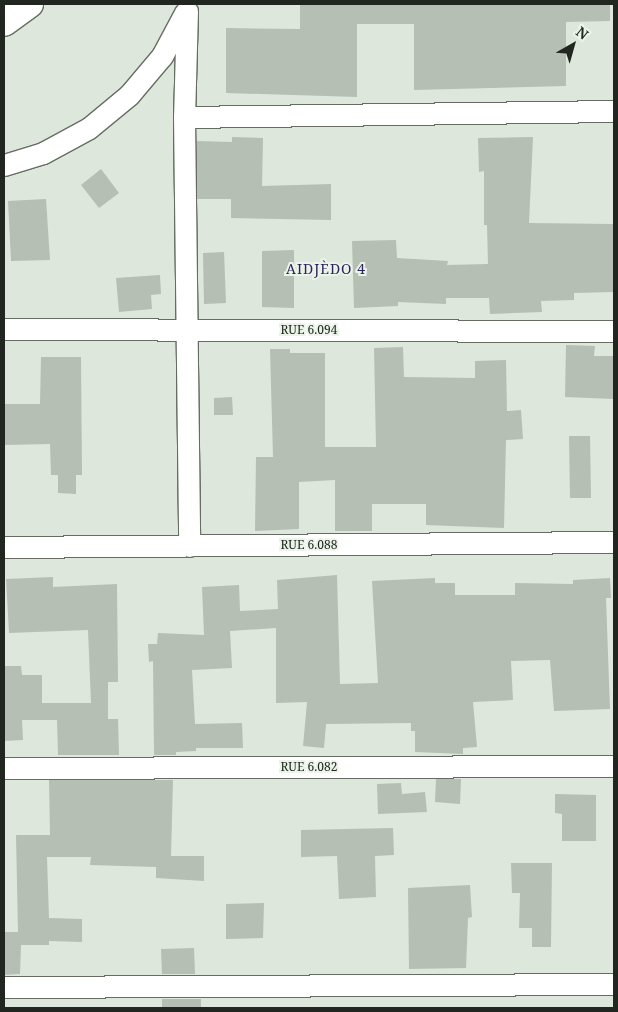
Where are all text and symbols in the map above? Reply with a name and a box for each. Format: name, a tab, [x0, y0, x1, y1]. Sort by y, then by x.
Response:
north arrow	[548, 20, 598, 70]
text: N	[572, 22, 593, 44]
district label: AIDJÈDO 4	[285, 261, 367, 277]
street label: RUE 6.094	[281, 323, 337, 337]
street label: RUE 6.088	[281, 538, 337, 552]
street label: RUE 6.082	[281, 760, 337, 774]

